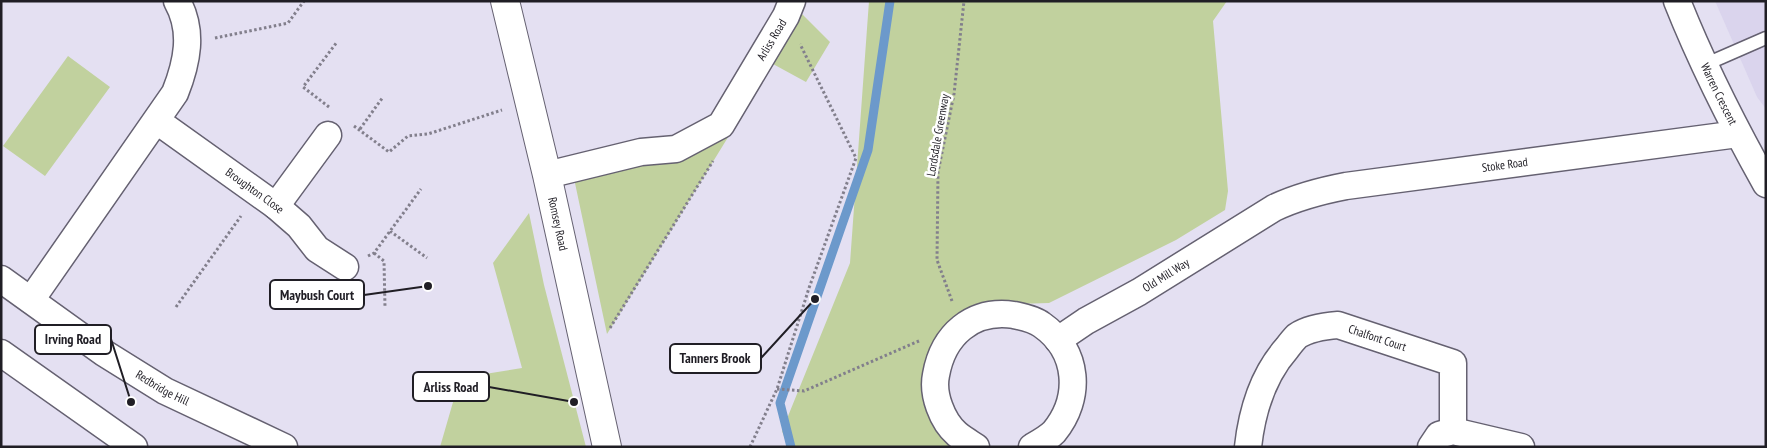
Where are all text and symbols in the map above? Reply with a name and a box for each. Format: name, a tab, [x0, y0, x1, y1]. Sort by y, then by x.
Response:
street label: Arliss Road	[753, 16, 789, 63]
street label: Warren Crescent	[1698, 60, 1741, 128]
street label: Lordsdale Greenway	[923, 92, 952, 177]
street label: Stoke Road	[1481, 154, 1529, 175]
street label: Broughton Close	[223, 164, 287, 217]
street label: Romsey Road	[545, 196, 571, 252]
street label: Old Mill Way	[1140, 254, 1192, 295]
callout: Maybush Court	[270, 280, 364, 309]
text: Maybush Court	[280, 286, 354, 304]
street label: Chalfont Court	[1347, 321, 1409, 354]
callout: Irving Road	[35, 325, 111, 354]
text: Irving Road	[45, 330, 101, 348]
callout: Tanners Brook	[670, 344, 761, 373]
text: Tanners Brook	[680, 349, 751, 367]
street label: Redbridge Hill	[133, 367, 192, 408]
callout: Arliss Road	[413, 372, 489, 401]
text: Arliss Road	[422, 378, 479, 396]

